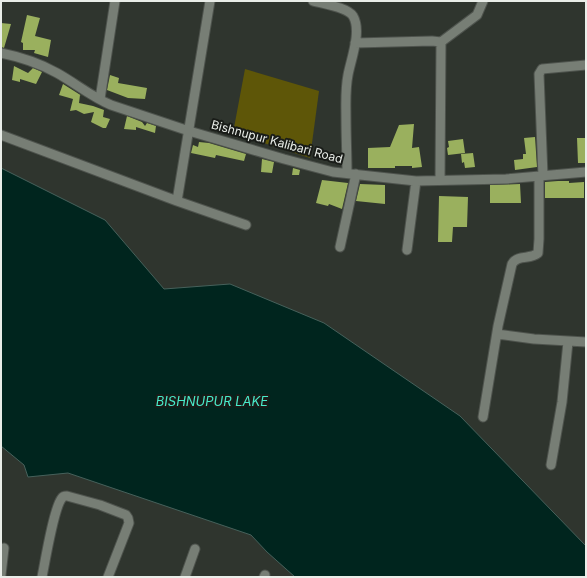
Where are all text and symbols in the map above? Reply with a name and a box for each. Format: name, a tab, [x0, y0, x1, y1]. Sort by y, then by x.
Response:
street label: Bishnupur Kalibari Road	[210, 117, 344, 166]
water label: BISHNUPUR LAKE	[156, 393, 268, 409]

